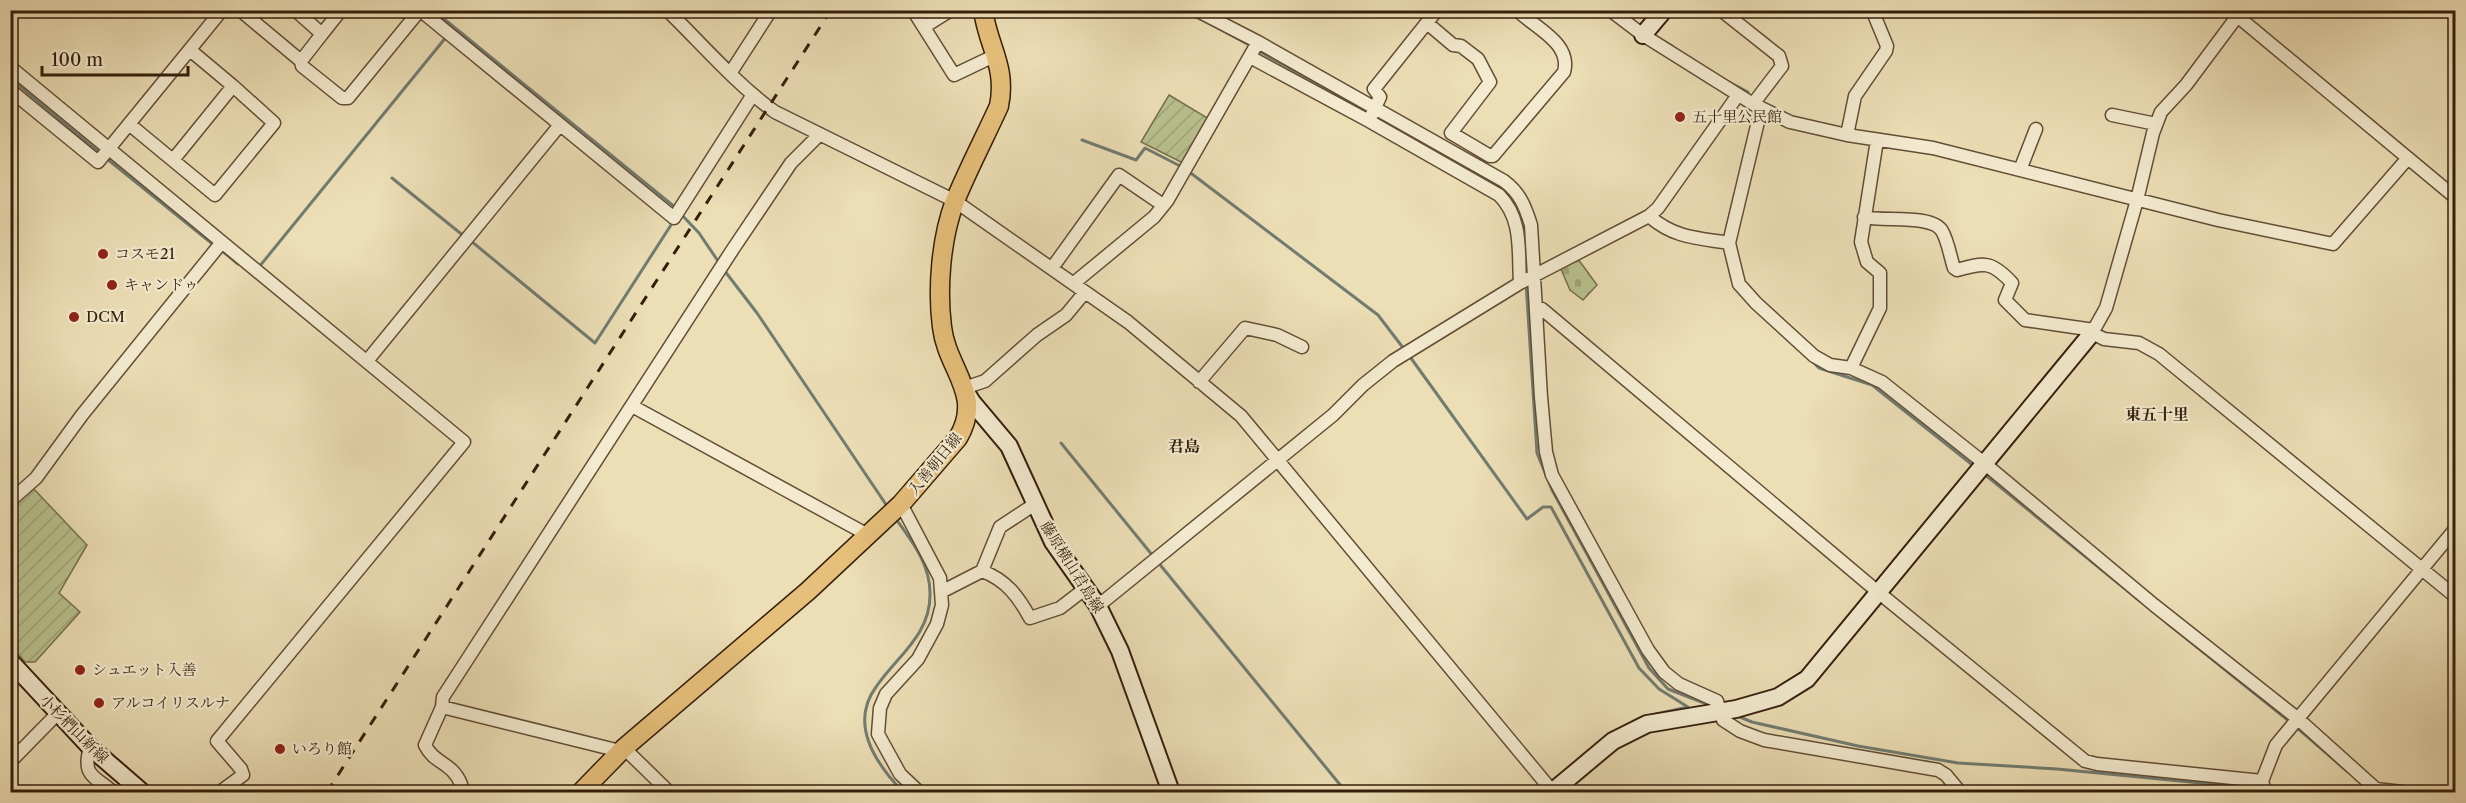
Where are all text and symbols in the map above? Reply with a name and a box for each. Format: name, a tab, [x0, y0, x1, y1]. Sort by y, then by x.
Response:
scale bar	[42, 39, 188, 77]
text: 100 m	[51, 49, 103, 71]
place label: 五十里公民館	[1692, 107, 1782, 126]
marker: 五十里公民館	[1673, 110, 1687, 124]
place label: コスモ21	[115, 244, 176, 263]
marker: コスモ21	[96, 247, 110, 261]
place label: キャンドゥ	[124, 275, 199, 294]
marker: キャンドゥ	[105, 278, 119, 292]
place label: DCM	[86, 307, 125, 326]
marker: DCM	[67, 310, 81, 324]
district label: 東五十里	[2125, 404, 2189, 424]
street label: 入善朝日線	[904, 429, 966, 499]
district label: 君島	[1168, 436, 1200, 456]
street label: 藤原横山君島線	[1037, 517, 1108, 616]
place label: シュエット入善	[92, 660, 196, 679]
marker: シュエット入善	[73, 663, 87, 677]
street label: 小杉椚山新線	[36, 690, 113, 767]
place label: アルコイリスルナ	[111, 693, 230, 712]
marker: アルコイリスルナ	[92, 696, 106, 710]
place label: いろり館	[292, 739, 352, 758]
marker: いろり館	[273, 742, 287, 756]

